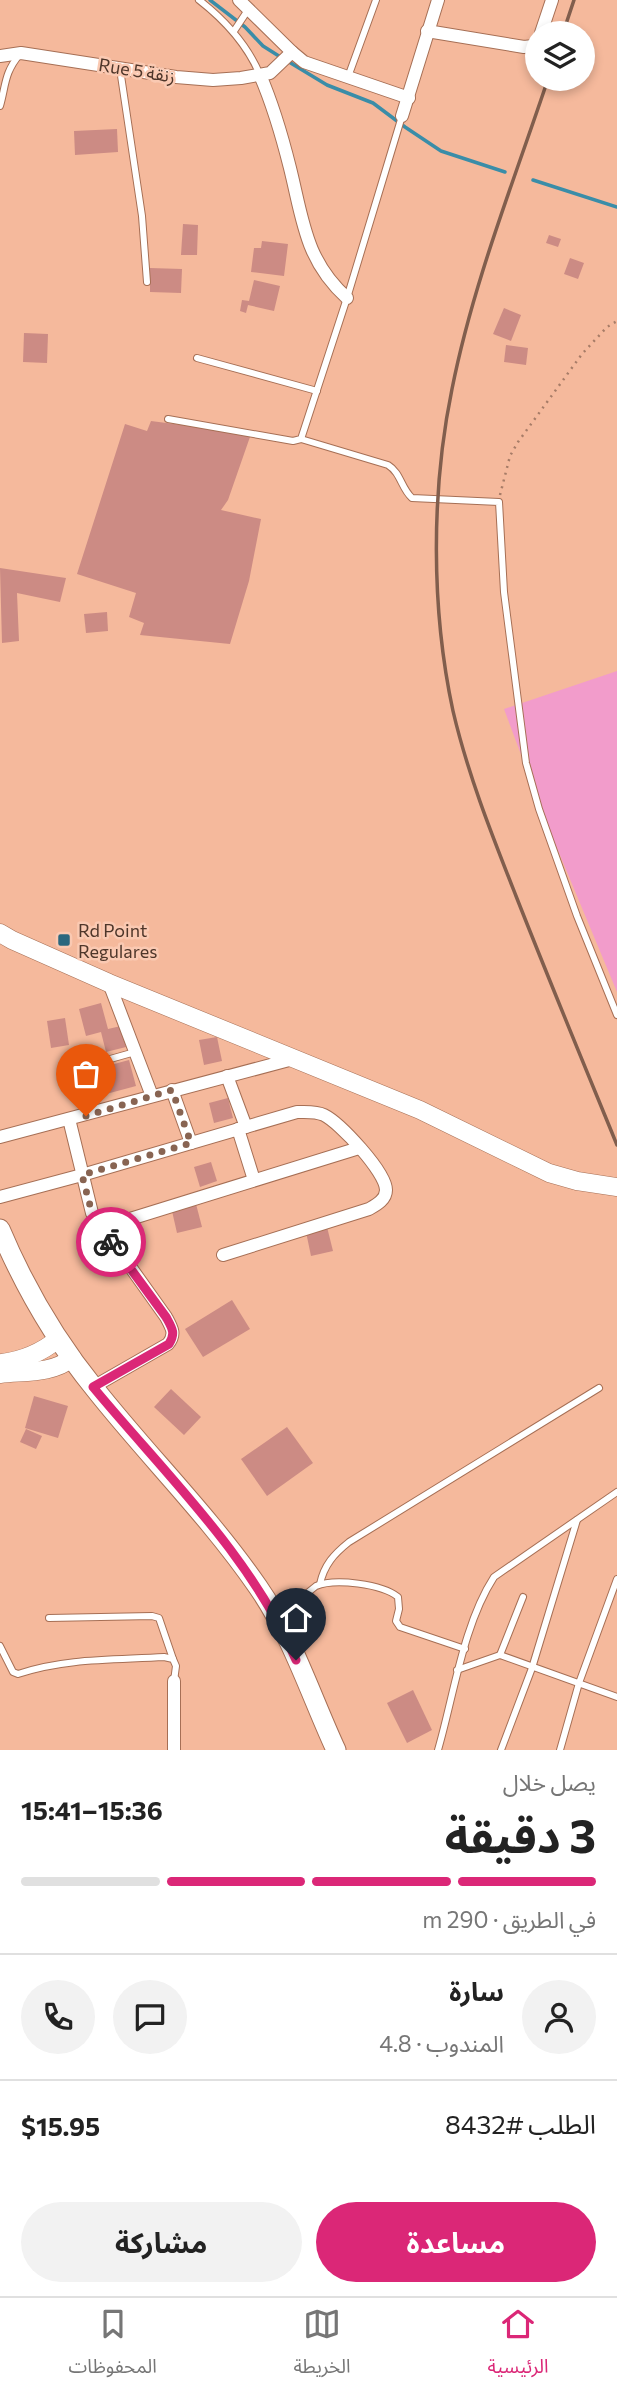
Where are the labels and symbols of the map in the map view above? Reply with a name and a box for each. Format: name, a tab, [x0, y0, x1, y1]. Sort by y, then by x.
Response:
street label: Rue 5 زنقة	[97, 53, 177, 88]
place label: Rd Point Regulares	[78, 919, 157, 962]
marker: Rd Point Regulares	[56, 932, 72, 948]
pin	[56, 1044, 116, 1116]
courier	[76, 1207, 146, 1277]
pin	[266, 1588, 326, 1660]

